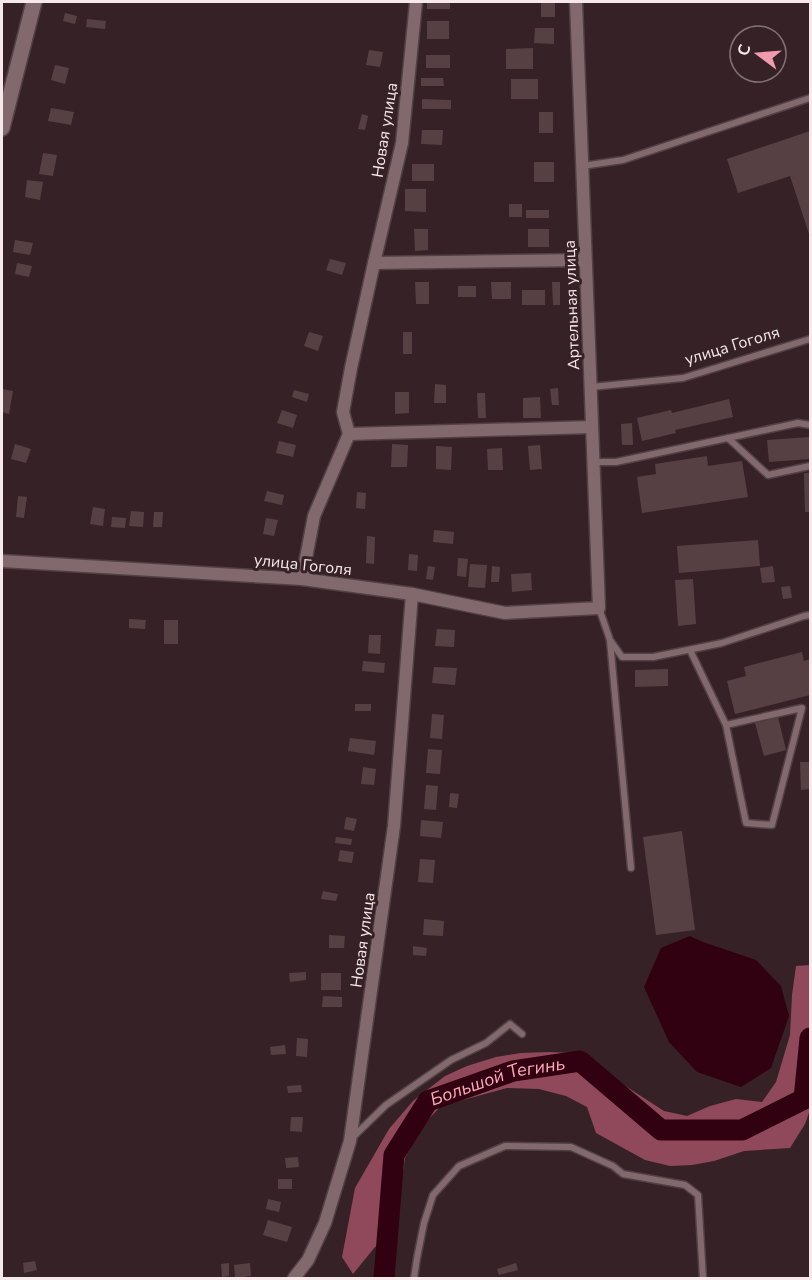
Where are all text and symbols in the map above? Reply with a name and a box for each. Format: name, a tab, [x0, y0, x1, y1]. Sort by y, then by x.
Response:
north arrow	[728, 24, 788, 84]
text: С	[732, 42, 757, 58]
street label: Новая улица	[367, 81, 403, 179]
street label: Артельная улица	[559, 240, 585, 370]
street label: улица Гоголя	[682, 321, 782, 371]
street label: улица Гоголя	[253, 549, 353, 581]
street label: Новая улица	[345, 891, 381, 989]
water label: Большой Тегинь	[427, 1051, 567, 1111]

